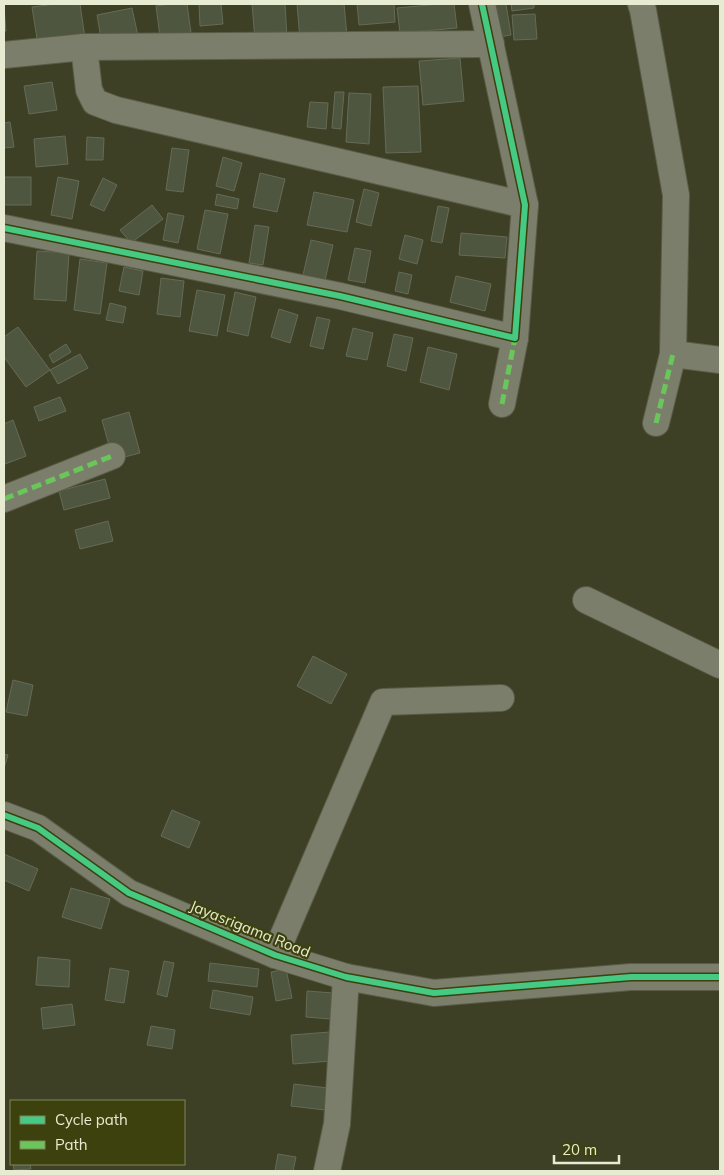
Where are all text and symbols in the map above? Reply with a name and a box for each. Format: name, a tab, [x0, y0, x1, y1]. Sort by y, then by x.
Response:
street label: Jayasrigama Road	[187, 896, 313, 961]
legend	[10, 1100, 185, 1165]
text: Cycle path	[55, 1110, 128, 1129]
scale bar	[554, 1132, 619, 1164]
text: Path	[55, 1135, 87, 1154]
text: 20 m	[562, 1140, 597, 1159]

